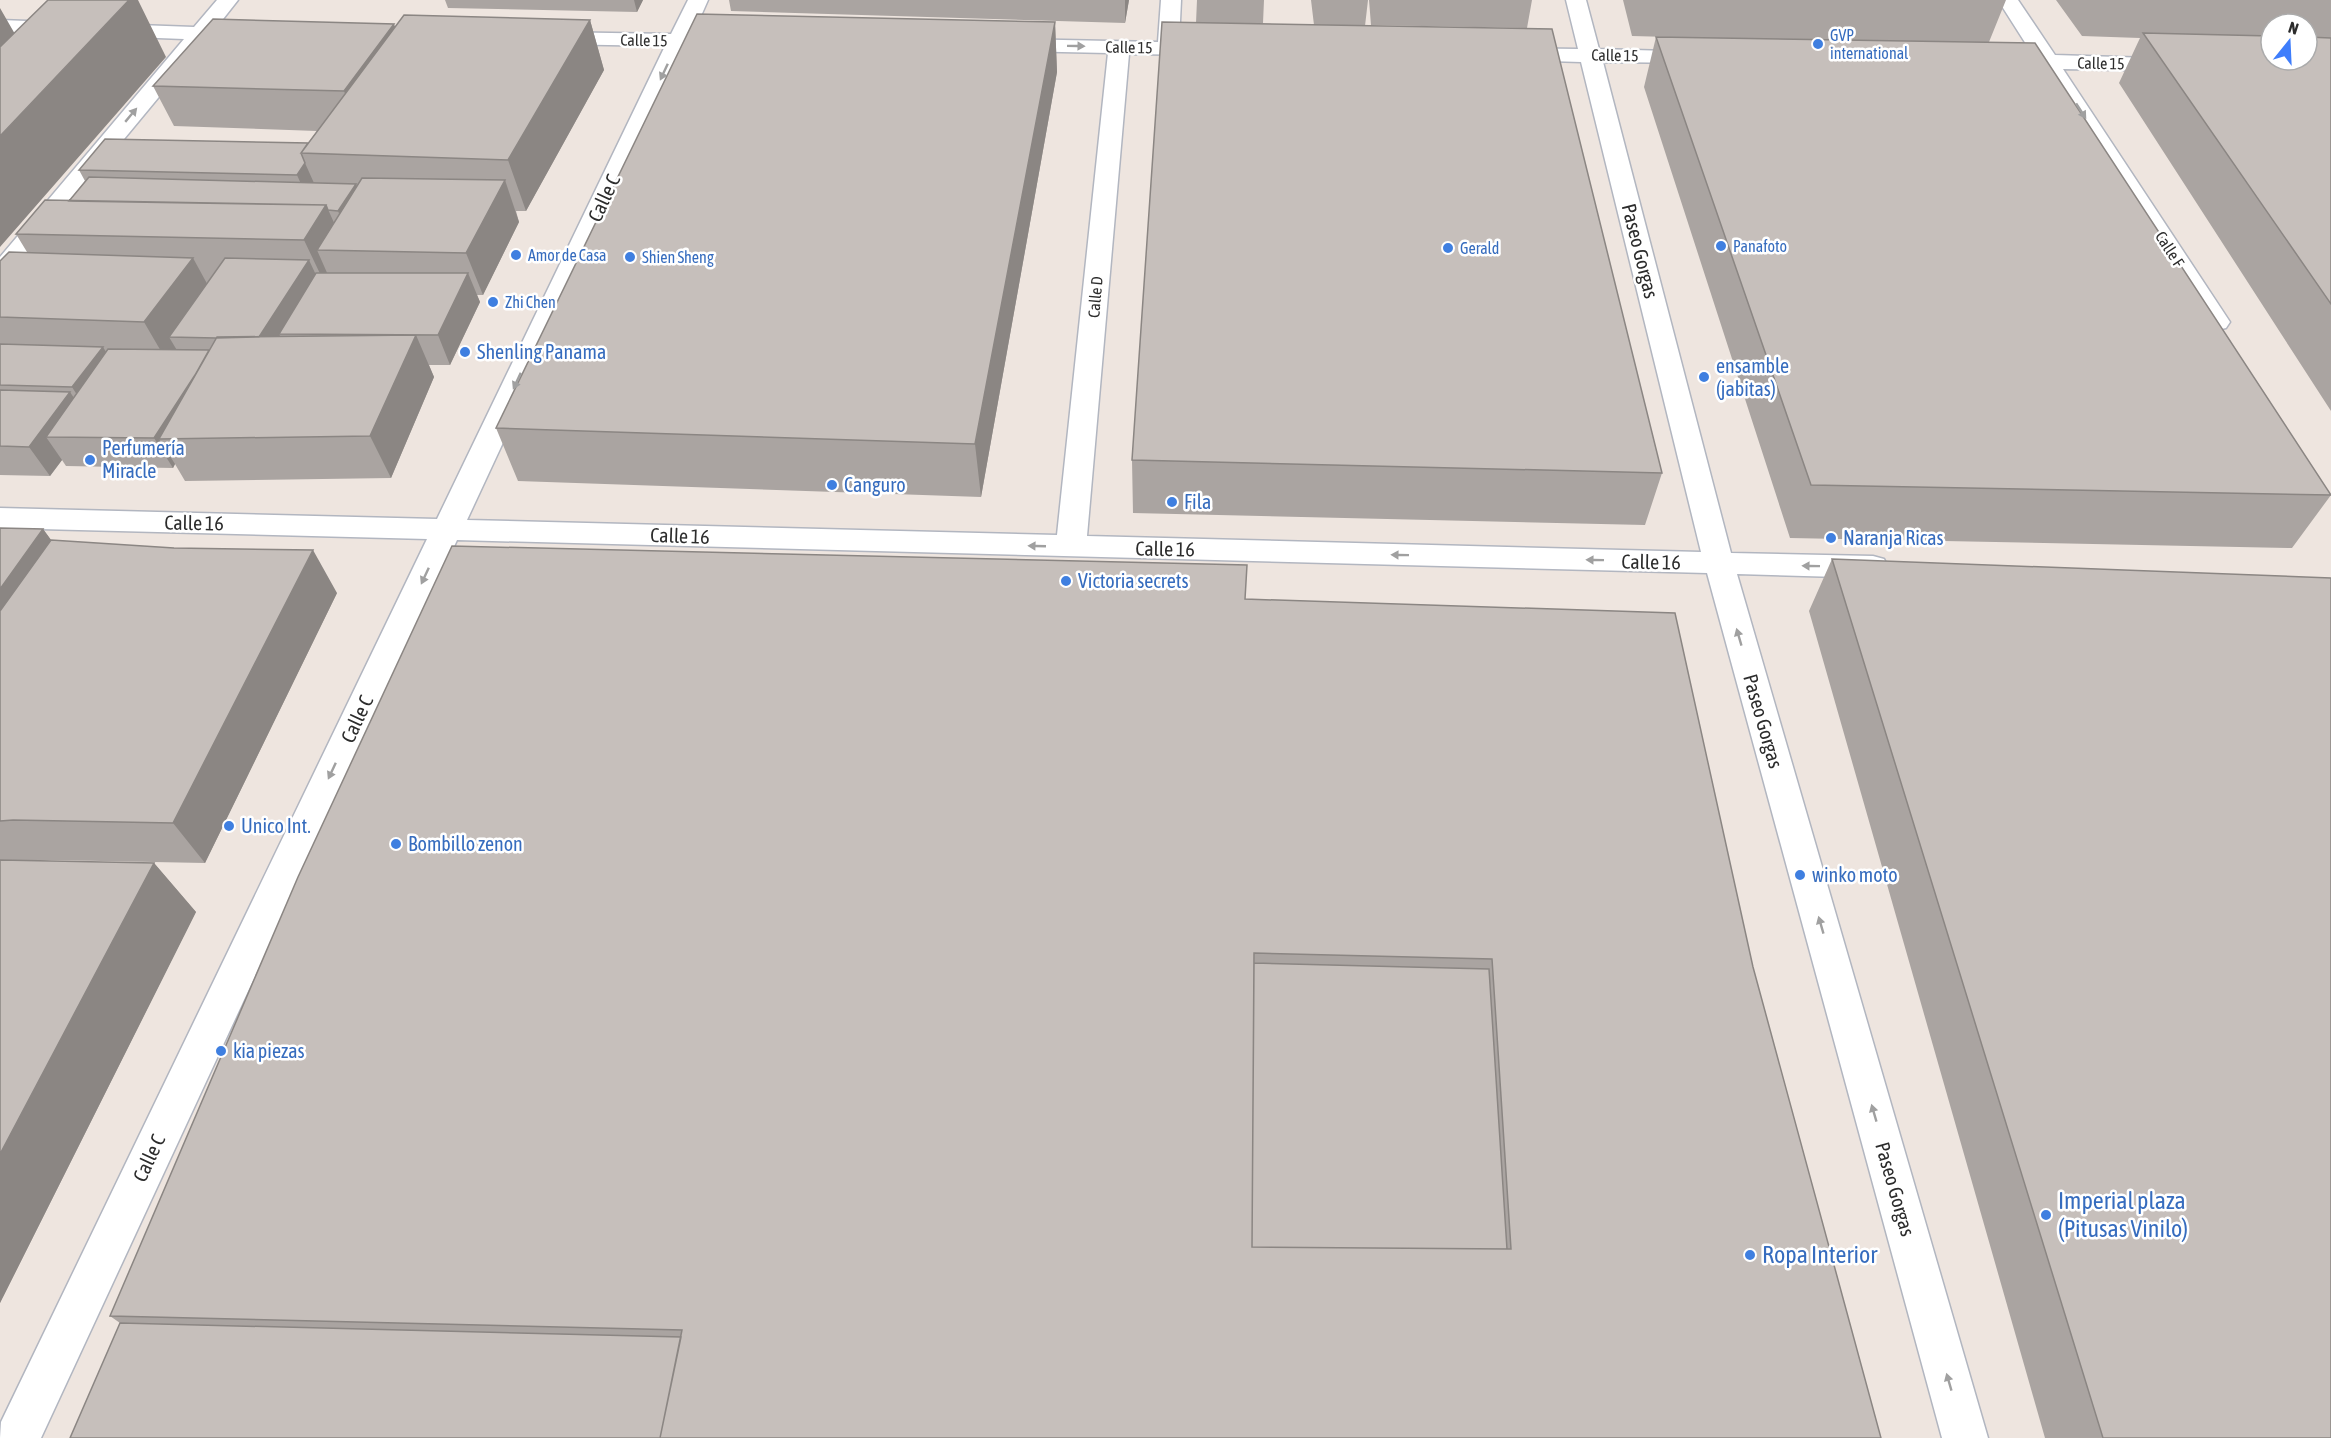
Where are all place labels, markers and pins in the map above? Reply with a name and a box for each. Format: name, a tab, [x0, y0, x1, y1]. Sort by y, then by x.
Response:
place label: GVP international	[1830, 26, 1909, 62]
marker: GVP international	[1811, 37, 1825, 51]
place label: Panafoto	[1733, 237, 1787, 255]
place label: Gerald	[1460, 239, 1499, 257]
marker: Panafoto	[1714, 239, 1728, 253]
marker: Gerald	[1441, 241, 1455, 255]
place label: Amor de Casa	[528, 246, 607, 264]
marker: Amor de Casa	[509, 248, 523, 262]
place label: Shien Sheng	[642, 248, 714, 267]
marker: Shien Sheng	[623, 250, 637, 264]
place label: Zhi Chen	[505, 293, 556, 311]
marker: Zhi Chen	[486, 295, 500, 309]
place label: Shenling Panama	[477, 340, 606, 363]
marker: Shenling Panama	[458, 345, 472, 359]
place label: ensamble (jabitas)	[1716, 354, 1789, 400]
marker: ensamble (jabitas)	[1697, 370, 1711, 384]
place label: Perfumería Miracle	[102, 436, 185, 482]
marker: Perfumería Miracle	[83, 453, 97, 467]
place label: Canguro	[844, 473, 906, 496]
marker: Canguro	[825, 478, 839, 492]
place label: Fila	[1184, 490, 1211, 513]
marker: Fila	[1165, 495, 1179, 509]
place label: Naranja Ricas	[1843, 526, 1944, 549]
marker: Naranja Ricas	[1824, 531, 1838, 545]
place label: Victoria secrets	[1078, 569, 1189, 592]
marker: Victoria secrets	[1059, 574, 1073, 588]
place label: Unico Int.	[241, 814, 311, 837]
marker: Unico Int.	[222, 819, 236, 833]
place label: Bombillo zenon	[408, 832, 523, 855]
marker: Bombillo zenon	[389, 837, 403, 851]
place label: winko moto	[1812, 863, 1898, 886]
marker: winko moto	[1793, 868, 1807, 882]
place label: kia piezas	[233, 1039, 305, 1062]
marker: kia piezas	[214, 1044, 228, 1058]
place label: Imperial plaza (Pitusas Vinilo)	[2058, 1187, 2188, 1242]
marker: Imperial plaza (Pitusas Vinilo)	[2039, 1208, 2053, 1222]
place label: Ropa Interior	[1762, 1241, 1878, 1268]
marker: Ropa Interior	[1743, 1248, 1757, 1262]

